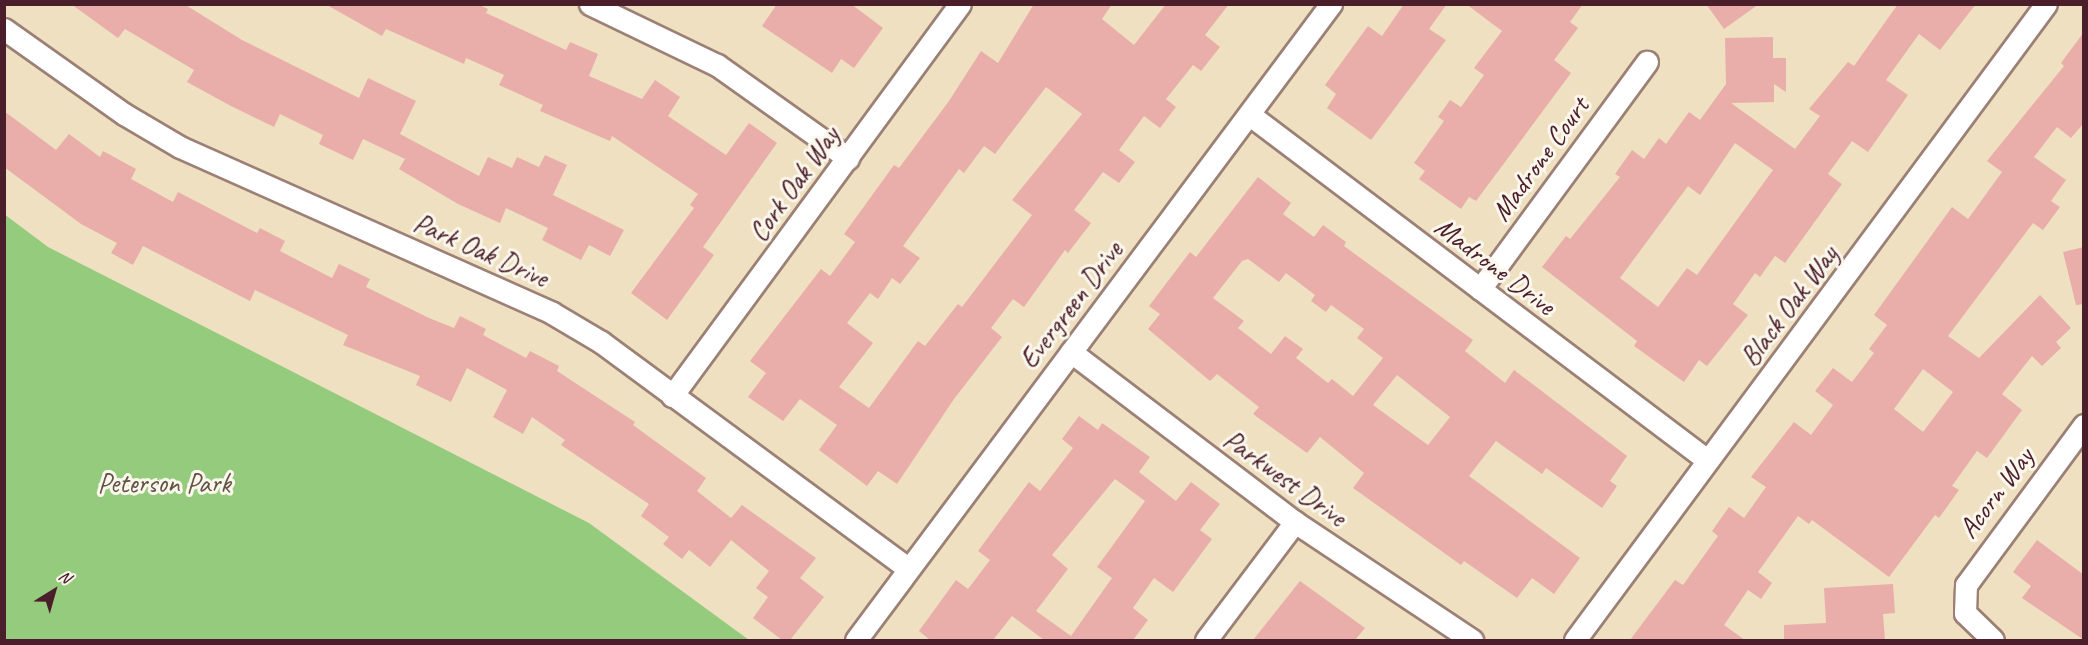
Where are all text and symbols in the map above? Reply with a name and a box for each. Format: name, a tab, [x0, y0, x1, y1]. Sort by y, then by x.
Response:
street label: Madrone Court	[1484, 91, 1596, 227]
street label: Cork Oak Way	[741, 120, 847, 248]
street label: Park Oak Drive	[408, 205, 554, 295]
street label: Madrone Drive	[1428, 210, 1562, 322]
street label: Evergreen Drive	[1012, 235, 1130, 375]
street label: Black Oak Way	[1733, 239, 1845, 373]
street label: Parkwest Drive	[1217, 422, 1353, 534]
street label: Acorn Way	[1951, 441, 2041, 545]
park label: Peterson Park	[97, 466, 231, 500]
north arrow	[24, 561, 84, 621]
text: N	[55, 566, 75, 588]

